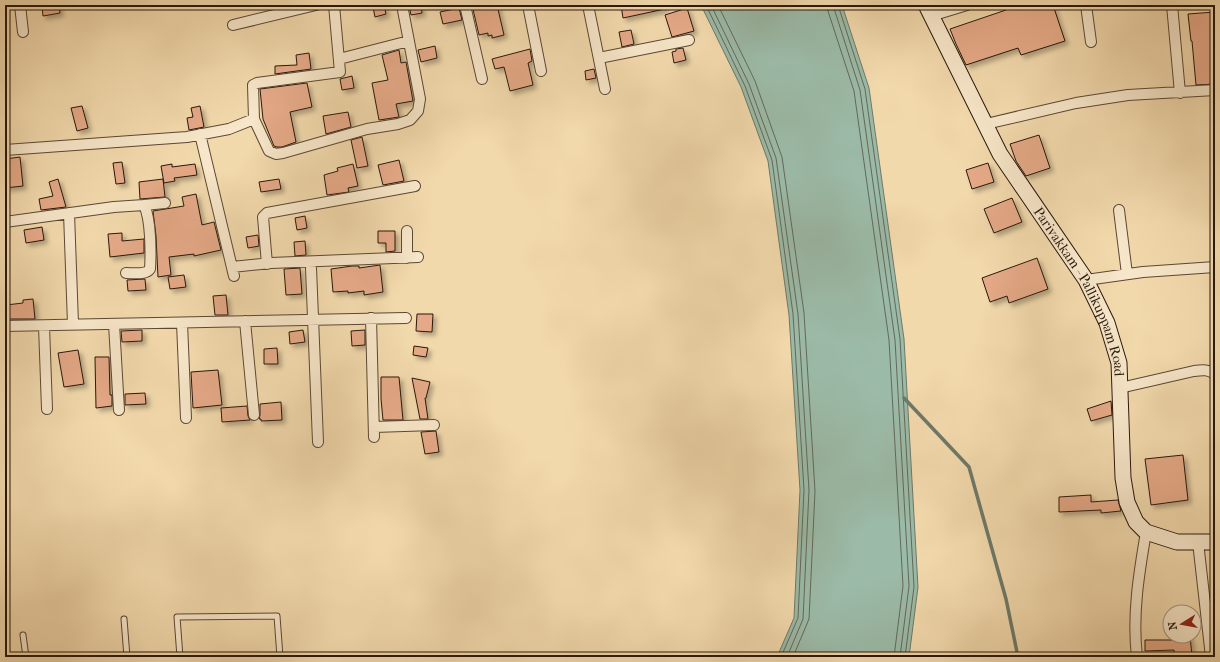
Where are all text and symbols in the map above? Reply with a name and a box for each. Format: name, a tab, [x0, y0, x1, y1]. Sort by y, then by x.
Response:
street label: Parivakkam - Pallikuppam Road	[1030, 204, 1128, 377]
north arrow	[1162, 604, 1202, 644]
text: N	[1165, 620, 1180, 631]

